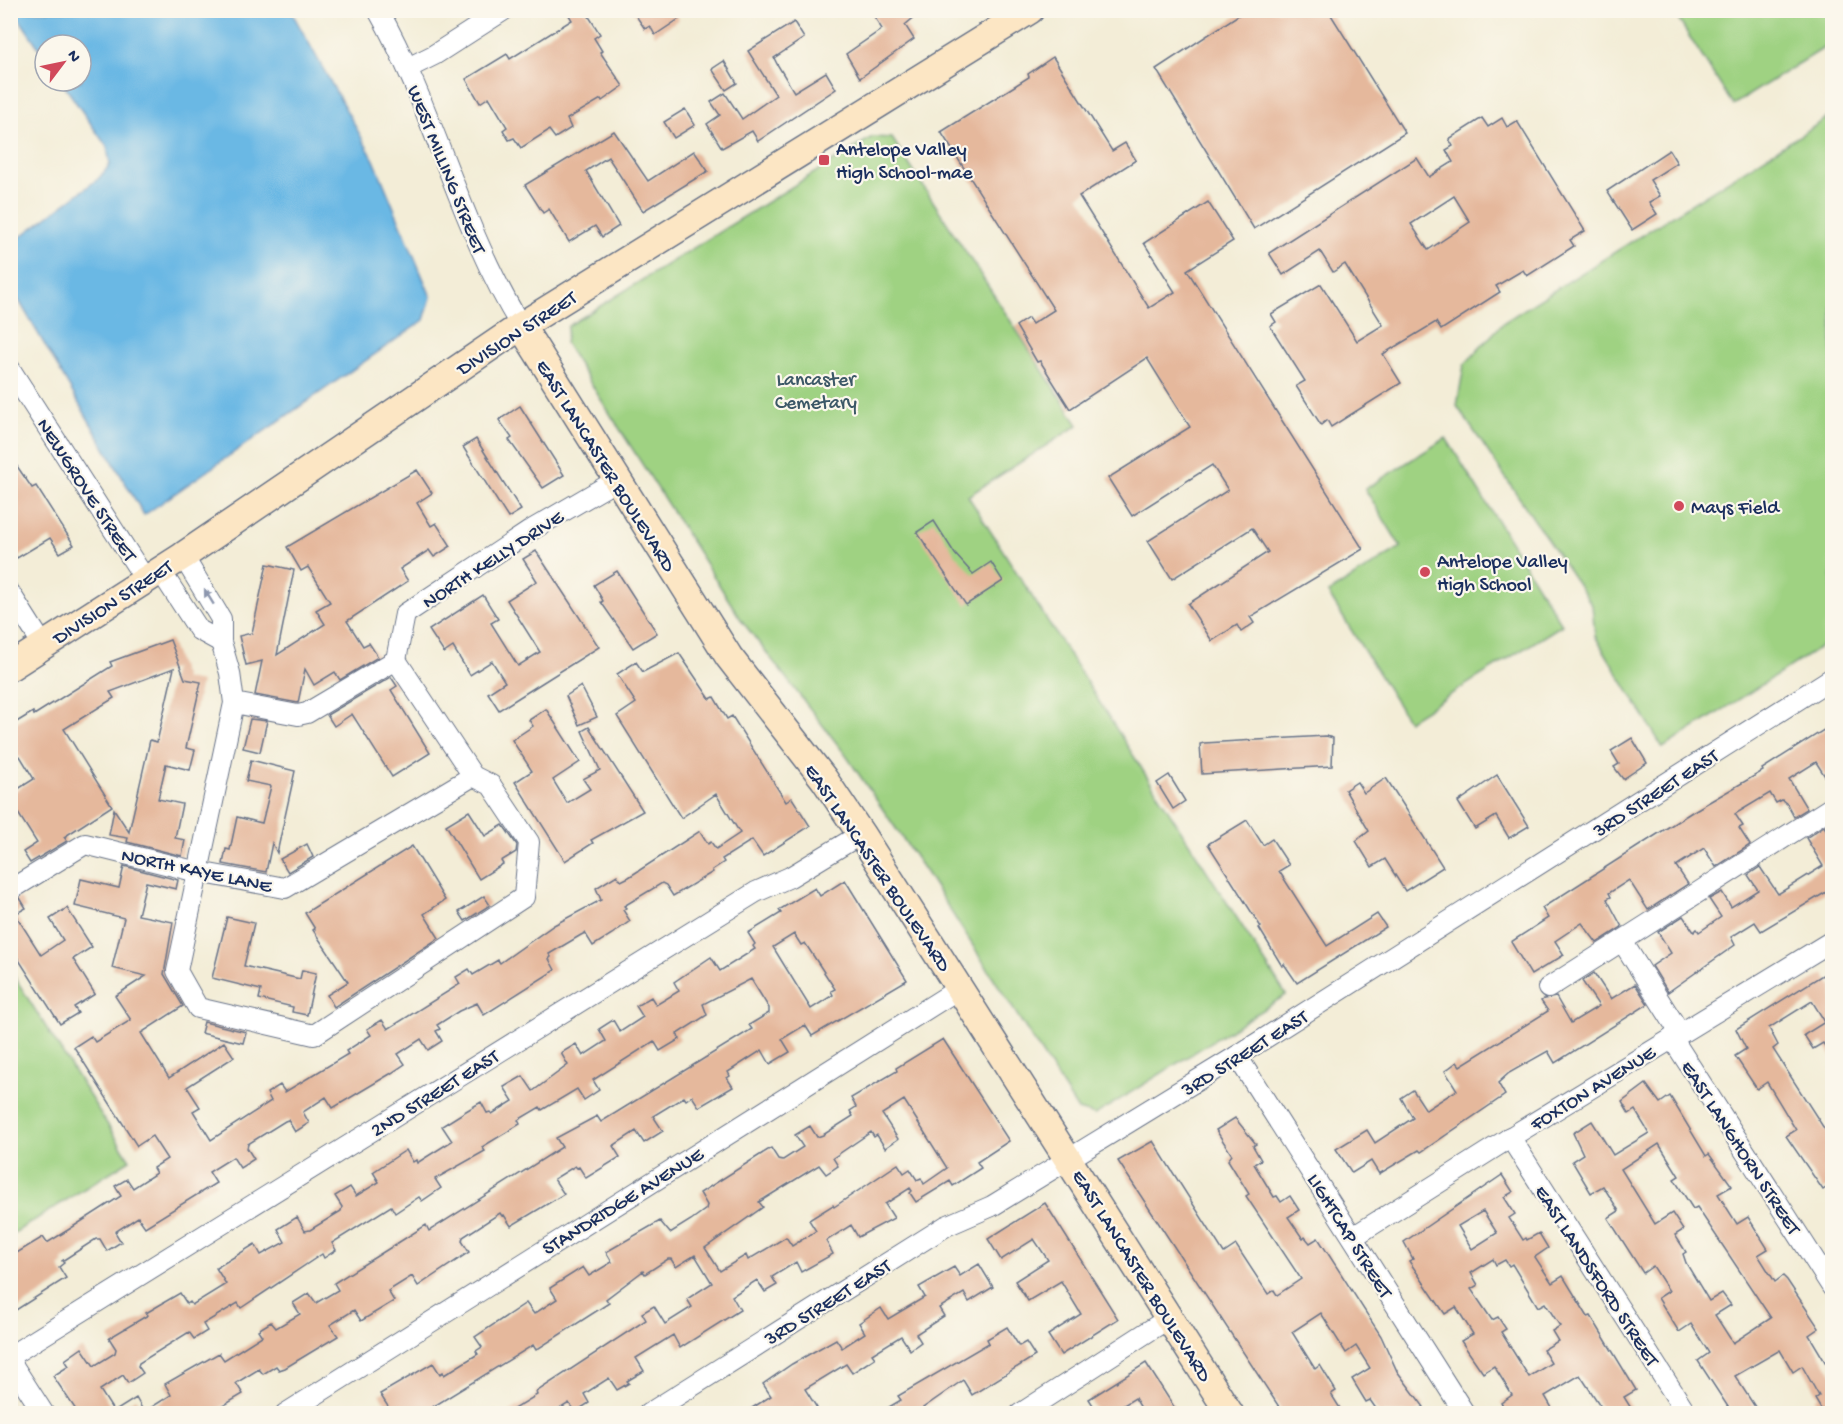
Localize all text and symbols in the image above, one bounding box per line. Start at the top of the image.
north arrow [33,33,93,93]
text: N [62,47,84,67]
street label: WEST MILLING STREET [400,83,490,259]
place label: Antelope Valley High School-mae [836,140,973,186]
marker: Antelope Valley High School-mae [817,153,831,167]
street label: DIVISION STREET [452,287,583,383]
street label: EAST LANCASTER BOULEVARD [529,357,679,578]
park label: Lancaster Cemetary [775,370,857,416]
street label: NEWGROVE STREET [30,415,141,568]
place label: Mays Field [1691,498,1781,521]
marker: Mays Field [1672,499,1686,513]
street label: NORTH KELLY DRIVE [419,506,570,615]
place label: Antelope Valley High School [1437,552,1568,598]
street label: DIVISION STREET [48,556,179,652]
marker: Antelope Valley High School [1418,565,1432,579]
one-way arrow [203,589,214,606]
street label: 3RD STREET EAST [1589,745,1725,845]
street label: EAST LANCASTER BOULEVARD [798,761,955,978]
street label: NORTH KAYE LANE [119,845,275,900]
street label: 3RD STREET EAST [1178,1006,1314,1104]
street label: FOXTON AVENUE [1526,1042,1662,1138]
street label: 2ND STREET EAST [368,1046,505,1144]
street label: EAST LANGHORN STREET [1674,1058,1805,1241]
street label: STANDRIDGE AVENUE [539,1143,710,1262]
street label: EAST LANCASTER BOULEVARD [1065,1167,1215,1388]
street label: LIGHTCAP STREET [1301,1170,1396,1304]
street label: EAST LANDSFORD STREET [1528,1182,1663,1373]
street label: 3RD STREET EAST [761,1255,897,1353]

